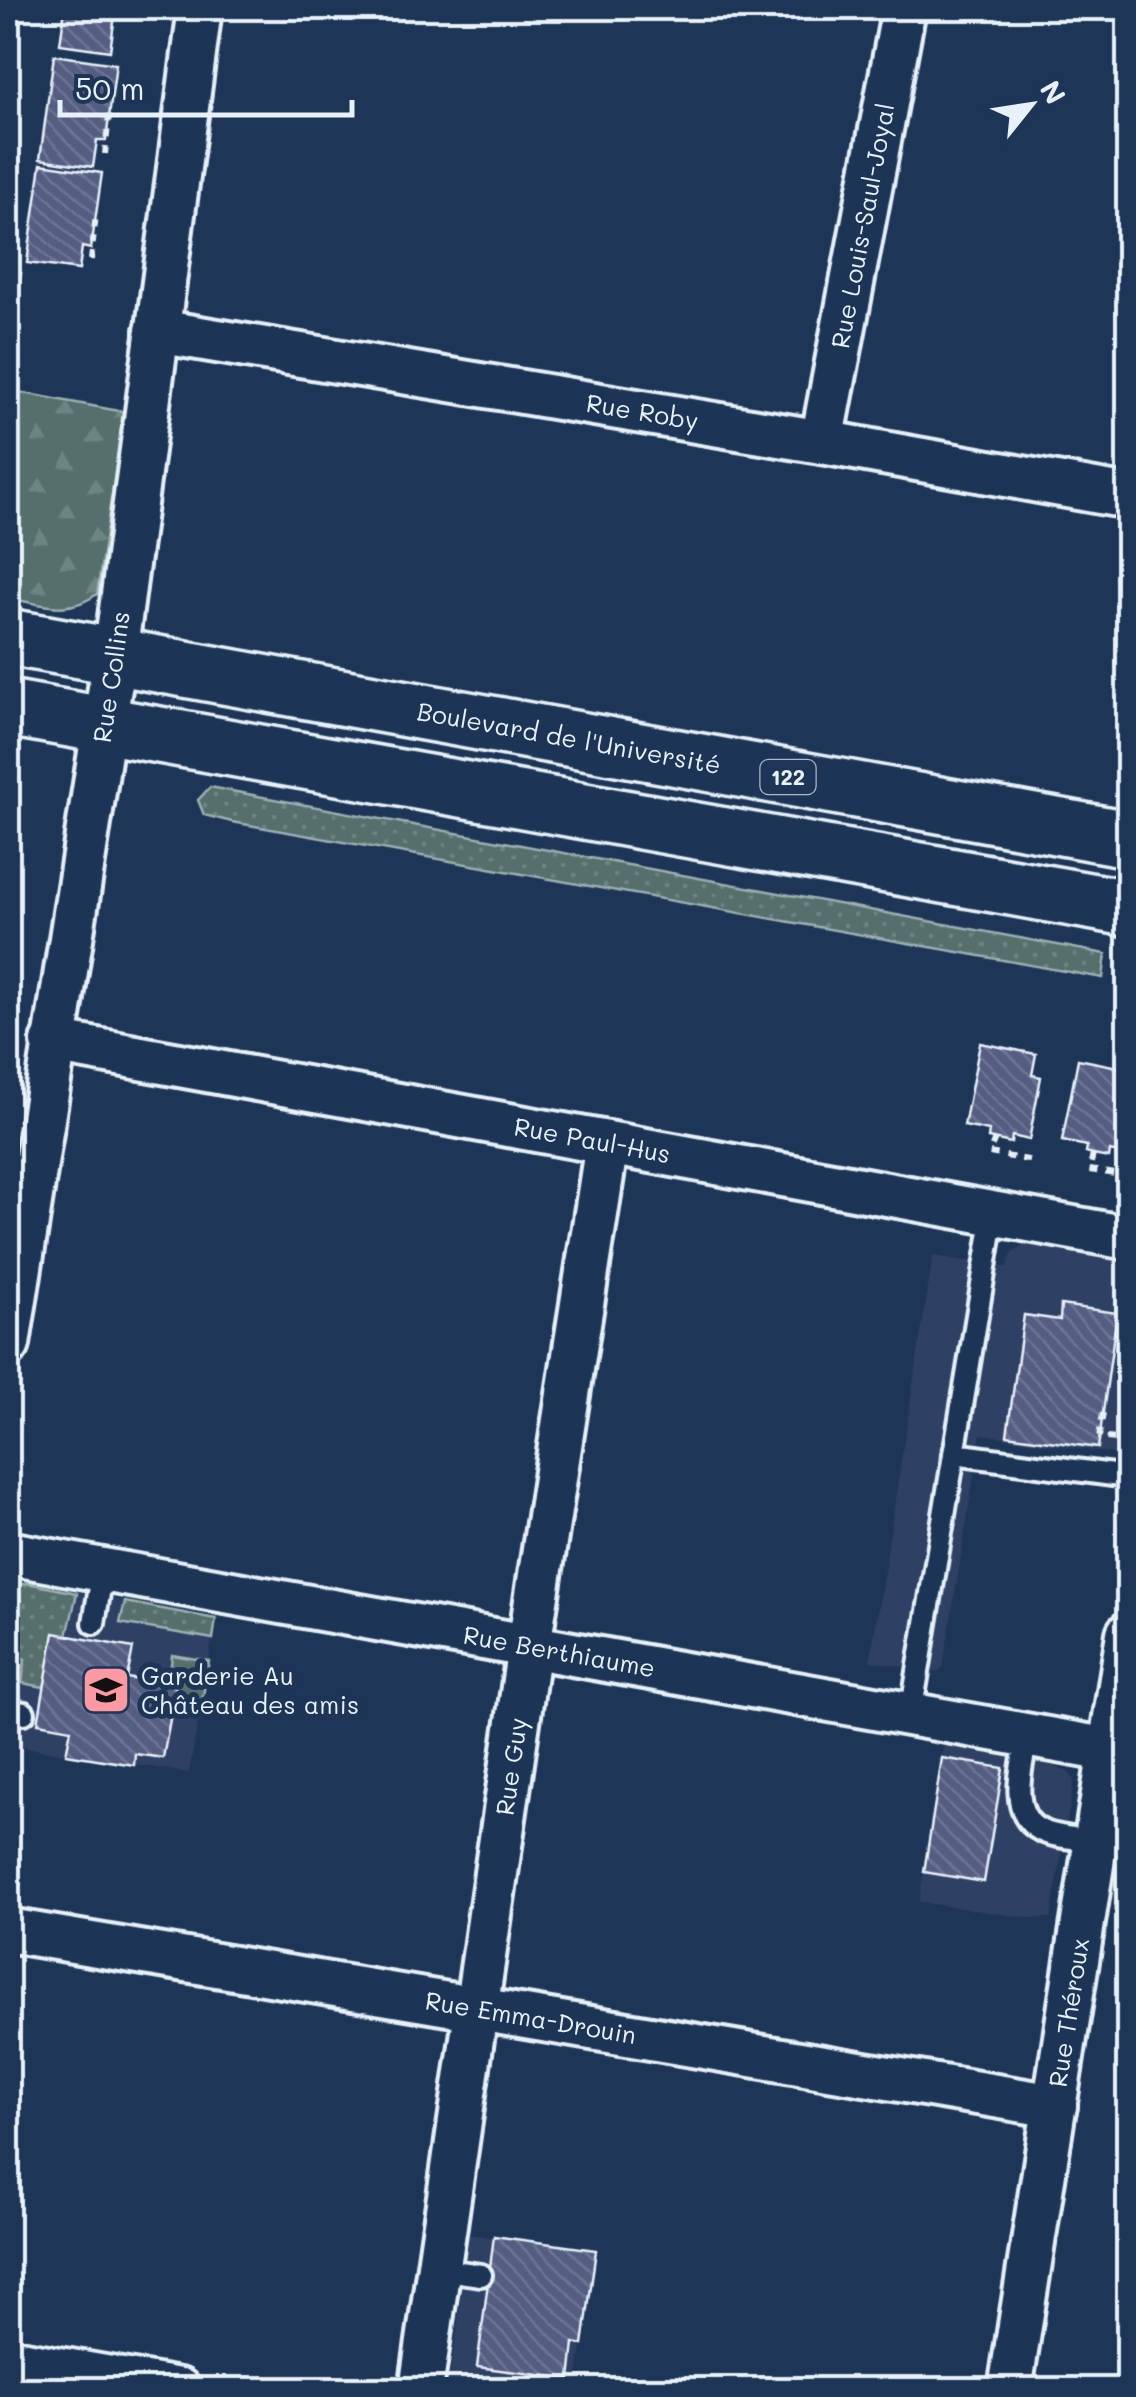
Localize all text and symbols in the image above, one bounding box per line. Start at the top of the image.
scale bar [60,55,352,117]
north arrow [981,55,1081,155]
text: 50 m [75,68,145,108]
text: N [1033,74,1074,110]
street label: Rue Louis-Saul-Joyal [823,100,901,351]
street label: Rue Roby [584,386,701,437]
street label: Rue Collins [85,609,136,745]
street label: Boulevard de l'Université [415,694,724,780]
road number: 122 [760,760,816,794]
street label: Rue Paul-Hus [512,1109,673,1169]
street label: Rue Berthiaume [461,1618,658,1684]
place label: Garderie Au Château des amis [141,1659,359,1720]
school or university icon: Garderie Au Château des amis [80,1664,132,1716]
street label: Rue Guy [488,1715,534,1817]
street label: Rue Théroux [1041,1936,1095,2089]
street label: Rue Emma-Drouin [423,1983,639,2050]

